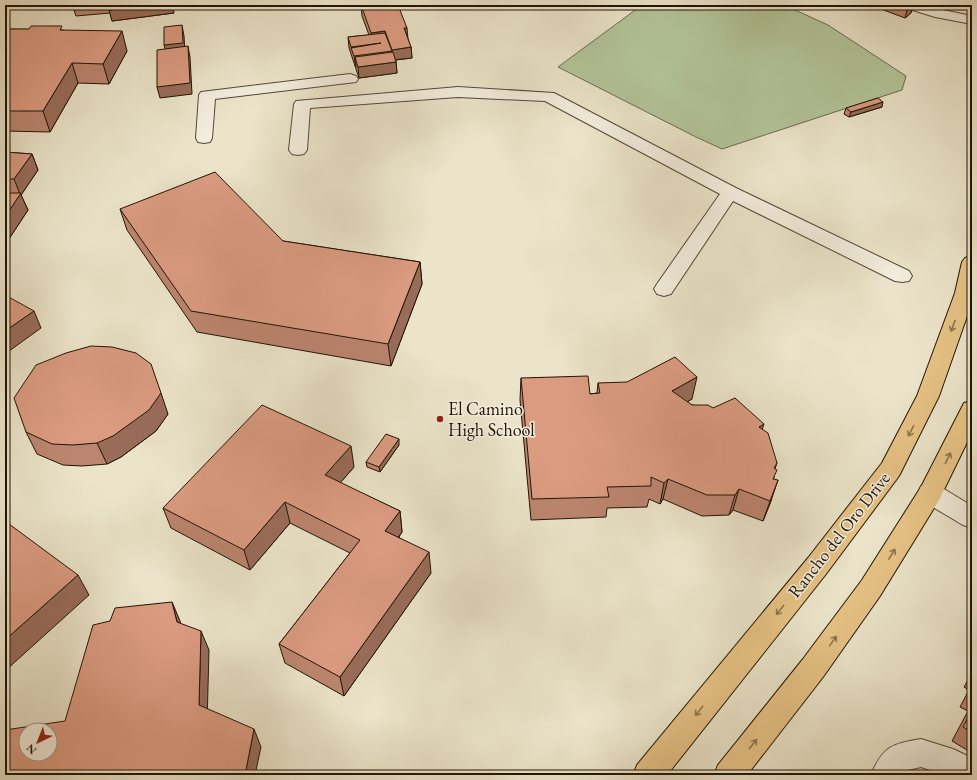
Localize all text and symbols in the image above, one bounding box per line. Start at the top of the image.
one-way arrow [949,319,957,331]
place label: El Camino High School [448,397,535,441]
marker: El Camino High School [435,414,445,424]
one-way arrow [907,424,914,436]
one-way arrow [945,453,952,465]
street label: Rancho del Oro Drive [782,467,895,602]
one-way arrow [888,549,896,560]
one-way arrow [776,605,785,616]
one-way arrow [828,636,837,647]
one-way arrow [694,706,703,717]
north arrow [18,722,58,762]
one-way arrow [749,739,758,750]
text: N [23,741,39,757]

